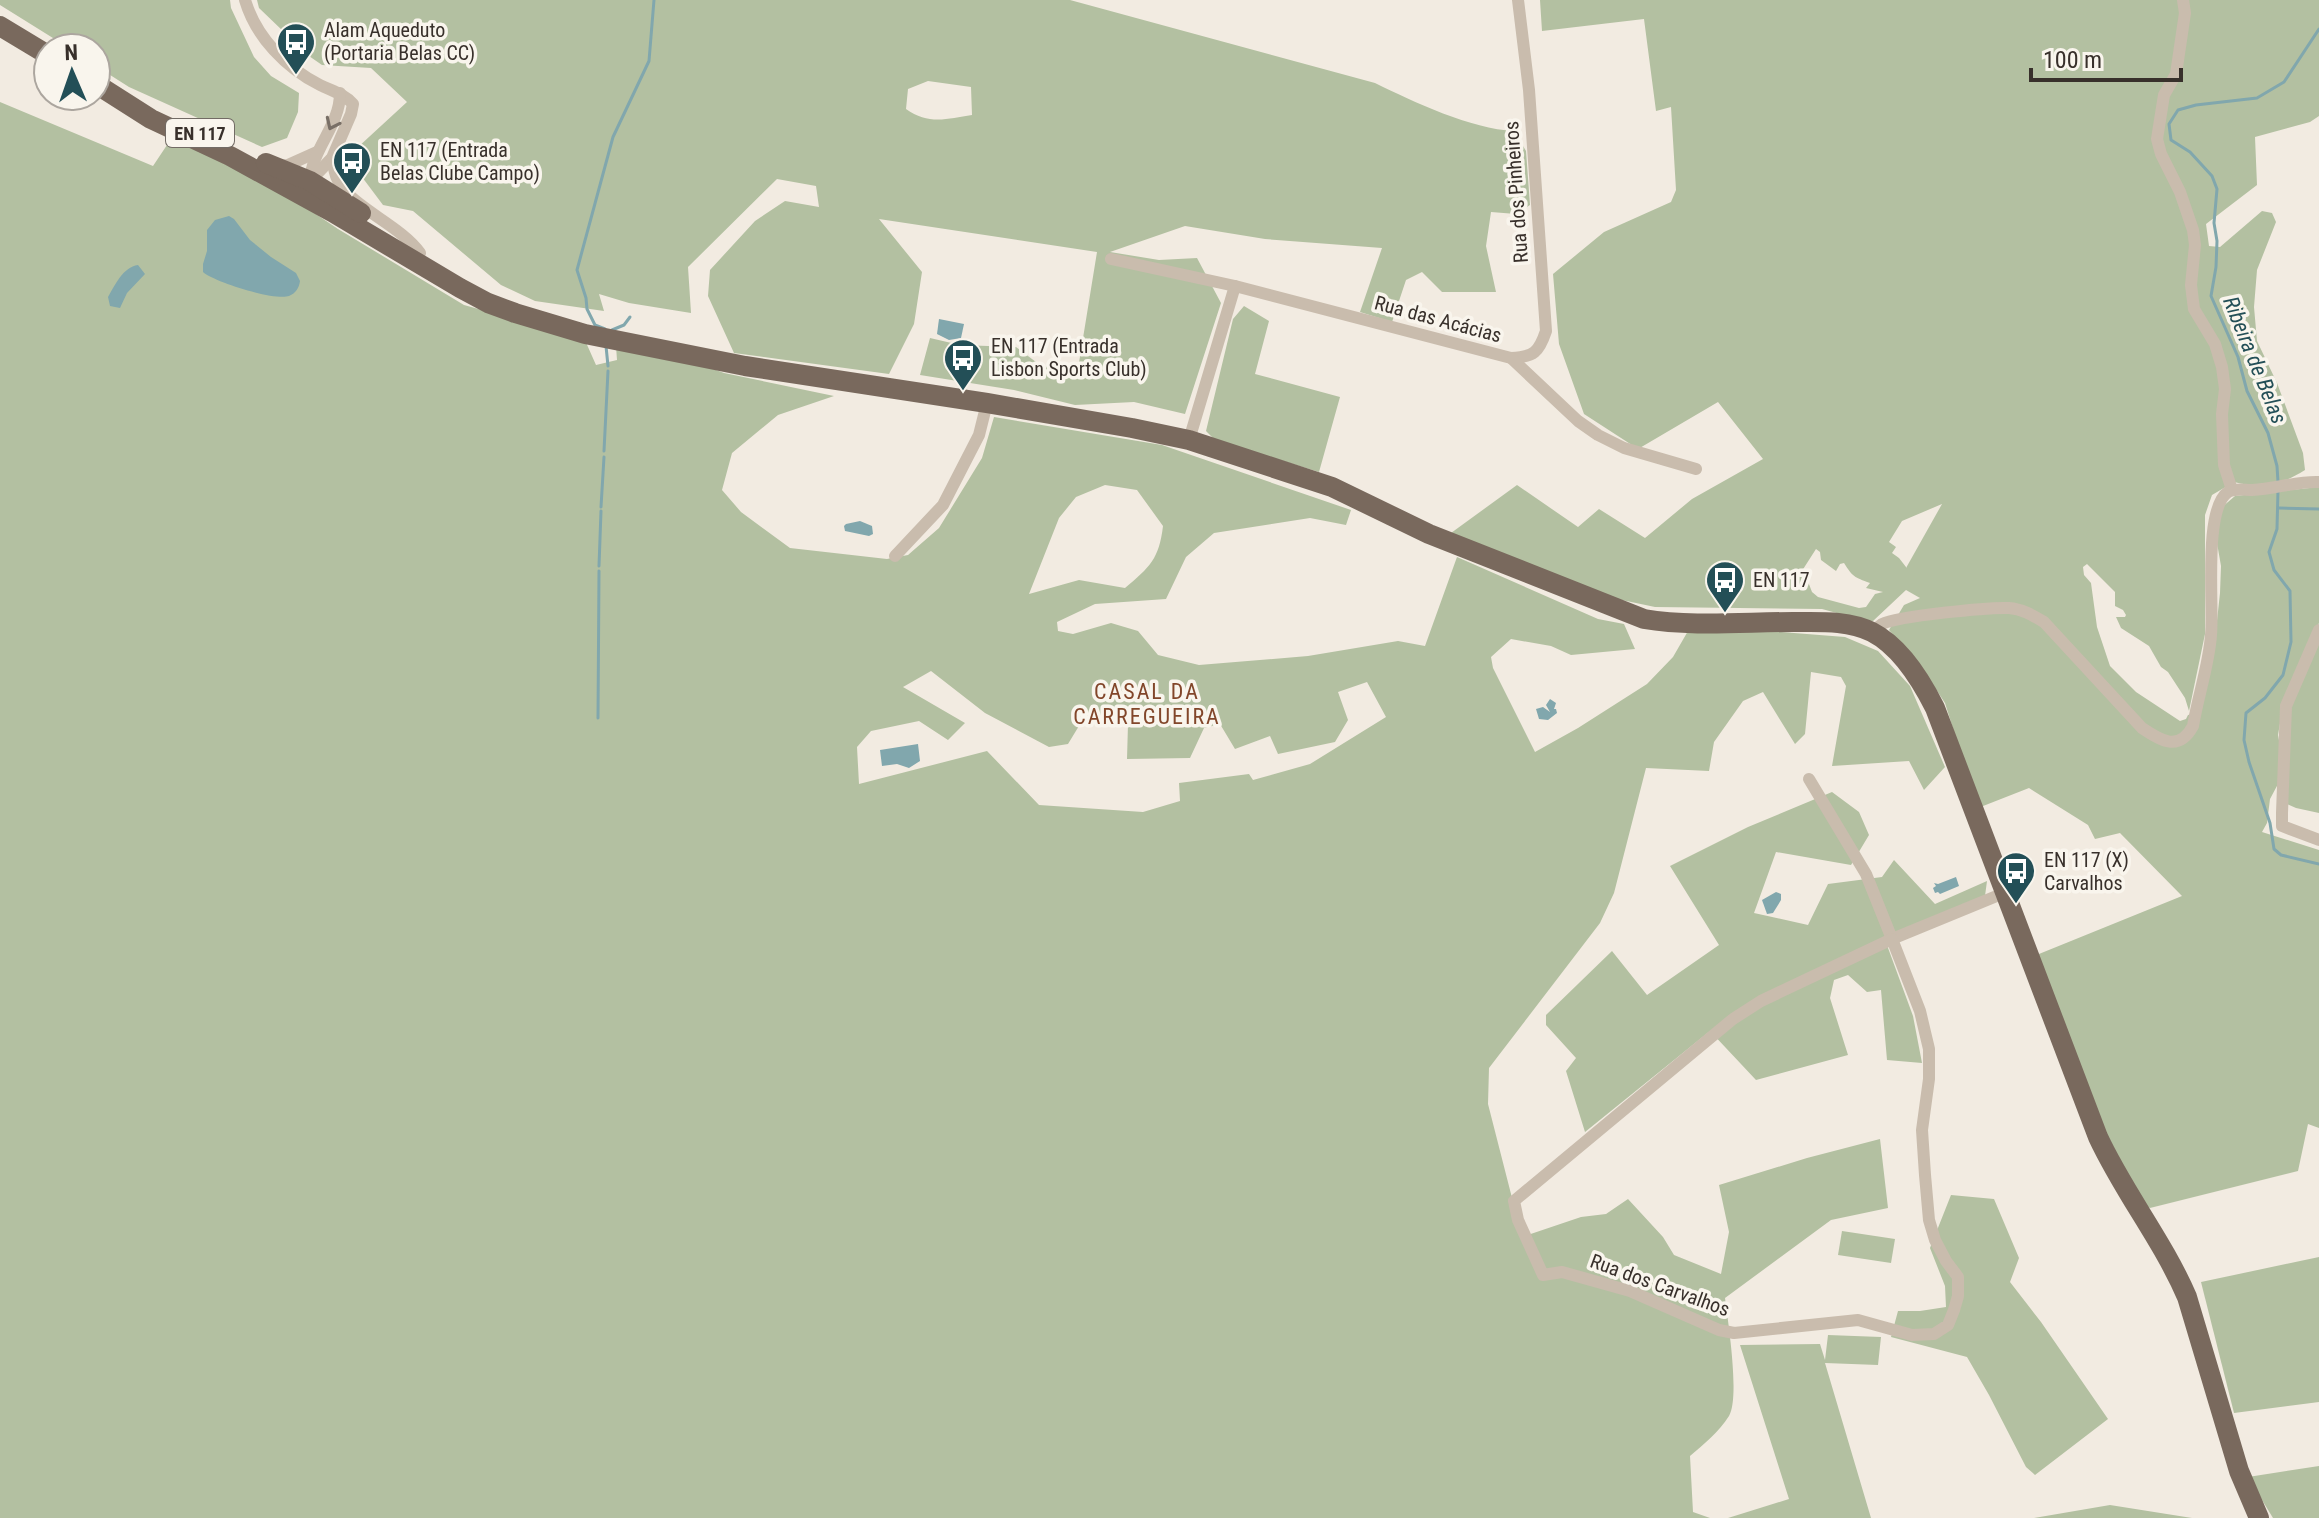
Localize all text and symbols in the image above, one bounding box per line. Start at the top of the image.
place label: Alam Aqueduto (Portaria Belas CC) [324,18,475,65]
bus stop icon: Alam Aqueduto (Portaria Belas CC) [275,21,317,76]
north arrow [32,32,112,112]
scale bar [2031,32,2181,82]
text: N [64,40,78,65]
text: 100 m [2043,46,2102,74]
one-way arrow [326,115,342,130]
road number: EN 117 [166,119,234,147]
street label: Rua dos Pinheiros [1499,120,1533,264]
place label: EN 117 (Entrada Belas Clube Campo) [380,138,540,185]
bus stop icon: EN 117 (Entrada Belas Clube Campo) [331,140,373,195]
street label: Rua das Acácias [1372,291,1504,347]
water label: Ribeira de Belas [2218,293,2292,427]
place label: EN 117 (Entrada Lisbon Sports Club) [991,334,1147,381]
bus stop icon: EN 117 (Entrada Lisbon Sports Club) [942,337,984,392]
bus stop icon: EN 117 [1704,559,1746,614]
place label: EN 117 [1753,568,1810,592]
district label: CASAL DA CARREGUEIRA [1073,679,1221,729]
place label: EN 117 (X) Carvalhos [2044,848,2129,895]
bus stop icon: EN 117 (X) Carvalhos [1995,850,2037,905]
street label: Rua dos Carvalhos [1587,1249,1733,1321]

